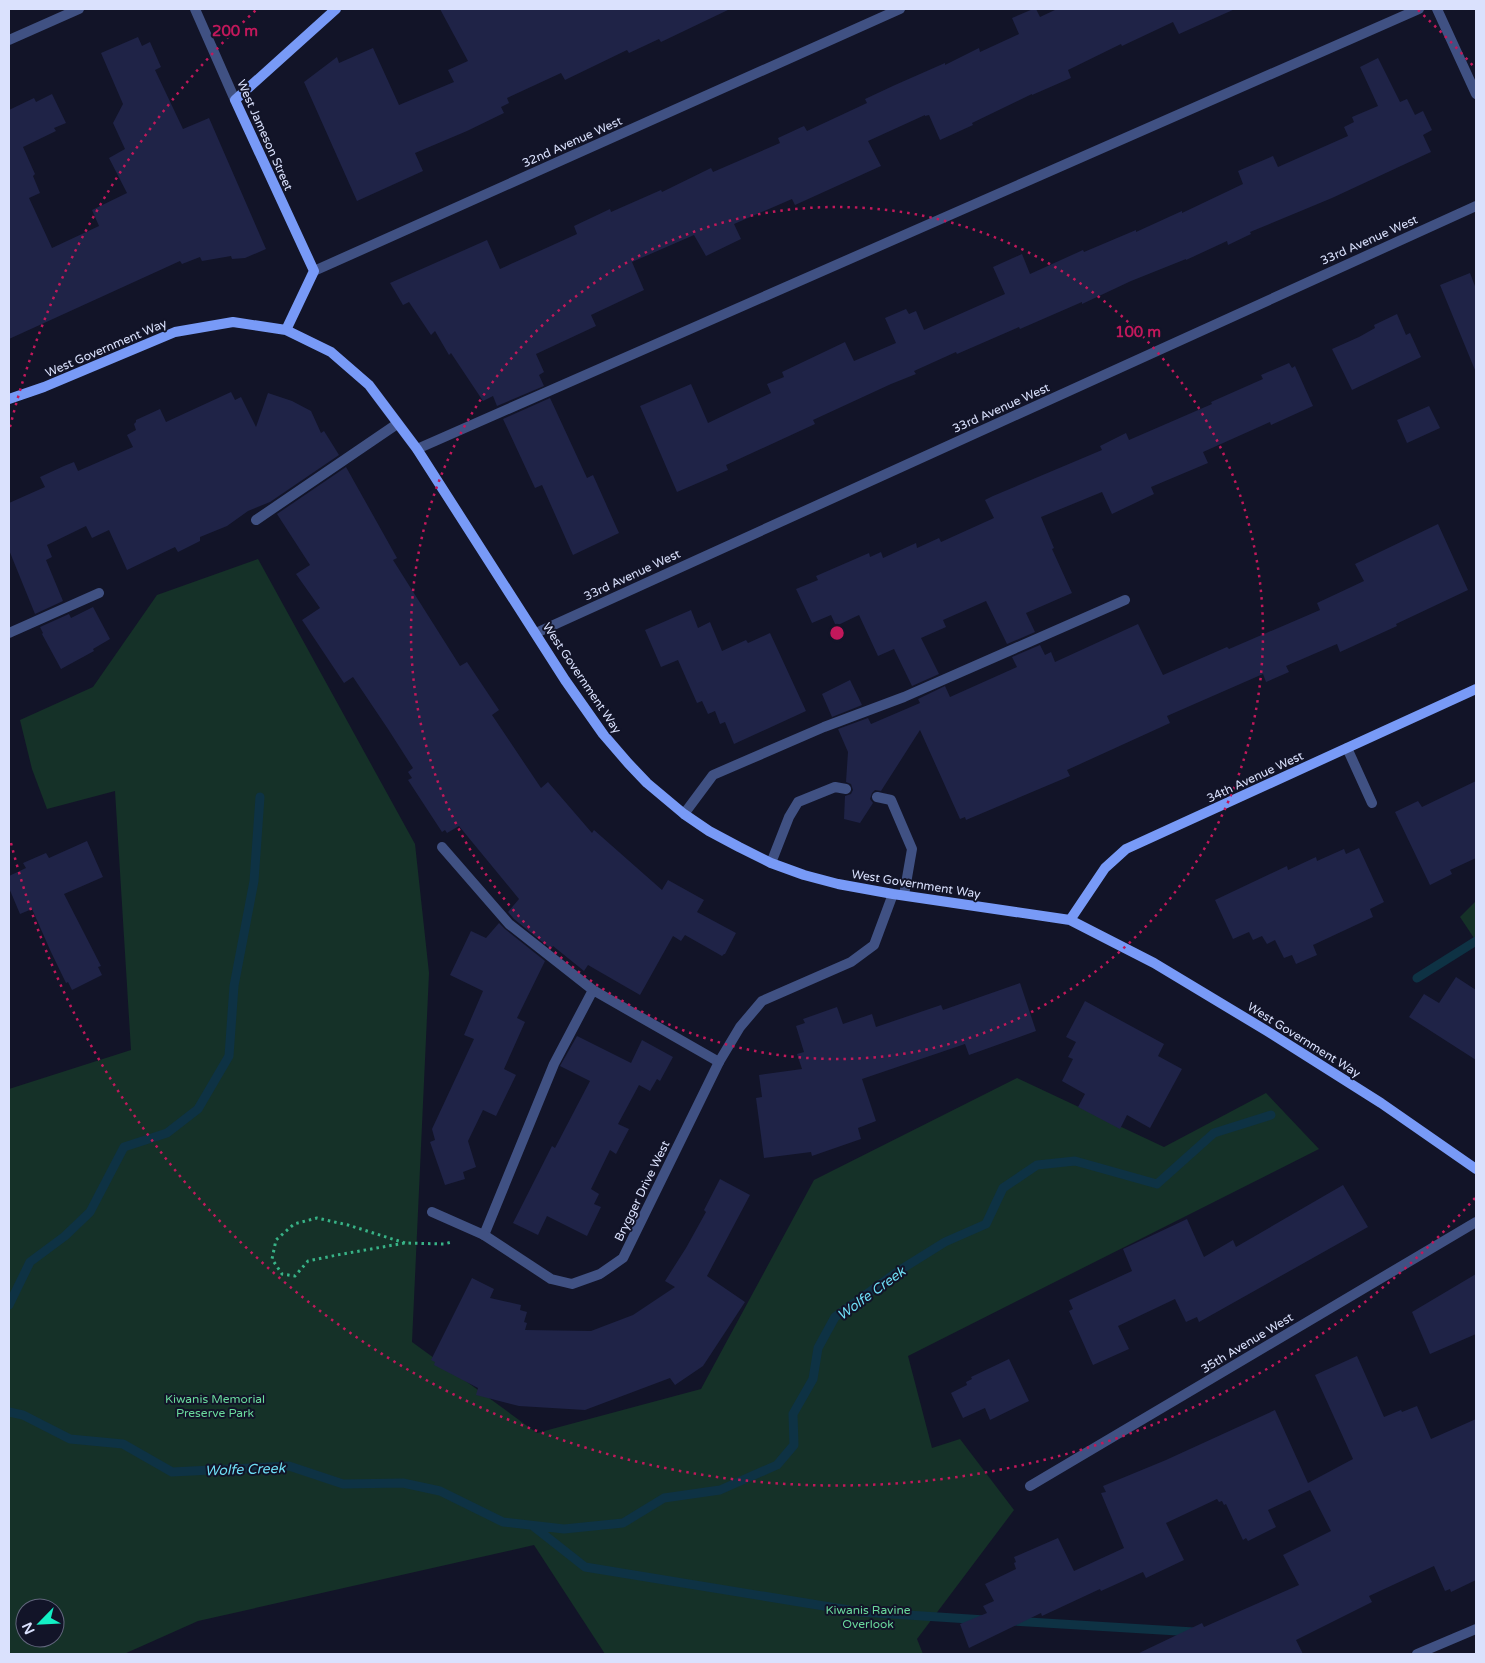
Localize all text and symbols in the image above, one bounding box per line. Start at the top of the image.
text: 200 m [212,22,258,40]
street label: West Jameson Street [234,77,296,193]
street label: 32nd Avenue West [520,114,624,170]
street label: 33rd Avenue West [1318,212,1420,268]
street label: West Government Way [43,316,169,380]
text: 100 m [1115,323,1161,341]
street label: 33rd Avenue West [950,380,1052,436]
street label: 33rd Avenue West [581,546,683,604]
street label: West Government Way [540,620,625,736]
centre of rings [828,624,846,642]
street label: 34th Avenue West [1205,748,1306,805]
street label: West Government Way [850,867,982,901]
street label: West Government Way [1245,999,1364,1081]
street label: Brygger Drive West [612,1138,673,1244]
water label: Wolfe Creek [834,1262,910,1324]
street label: 35th Avenue West [1198,1310,1296,1376]
park label: Kiwanis Memorial Preserve Park [165,1392,265,1420]
water label: Wolfe Creek [205,1460,287,1479]
north arrow [15,1598,65,1648]
park label: Kiwanis Ravine Overlook [825,1603,911,1631]
text: N [19,1619,39,1637]

